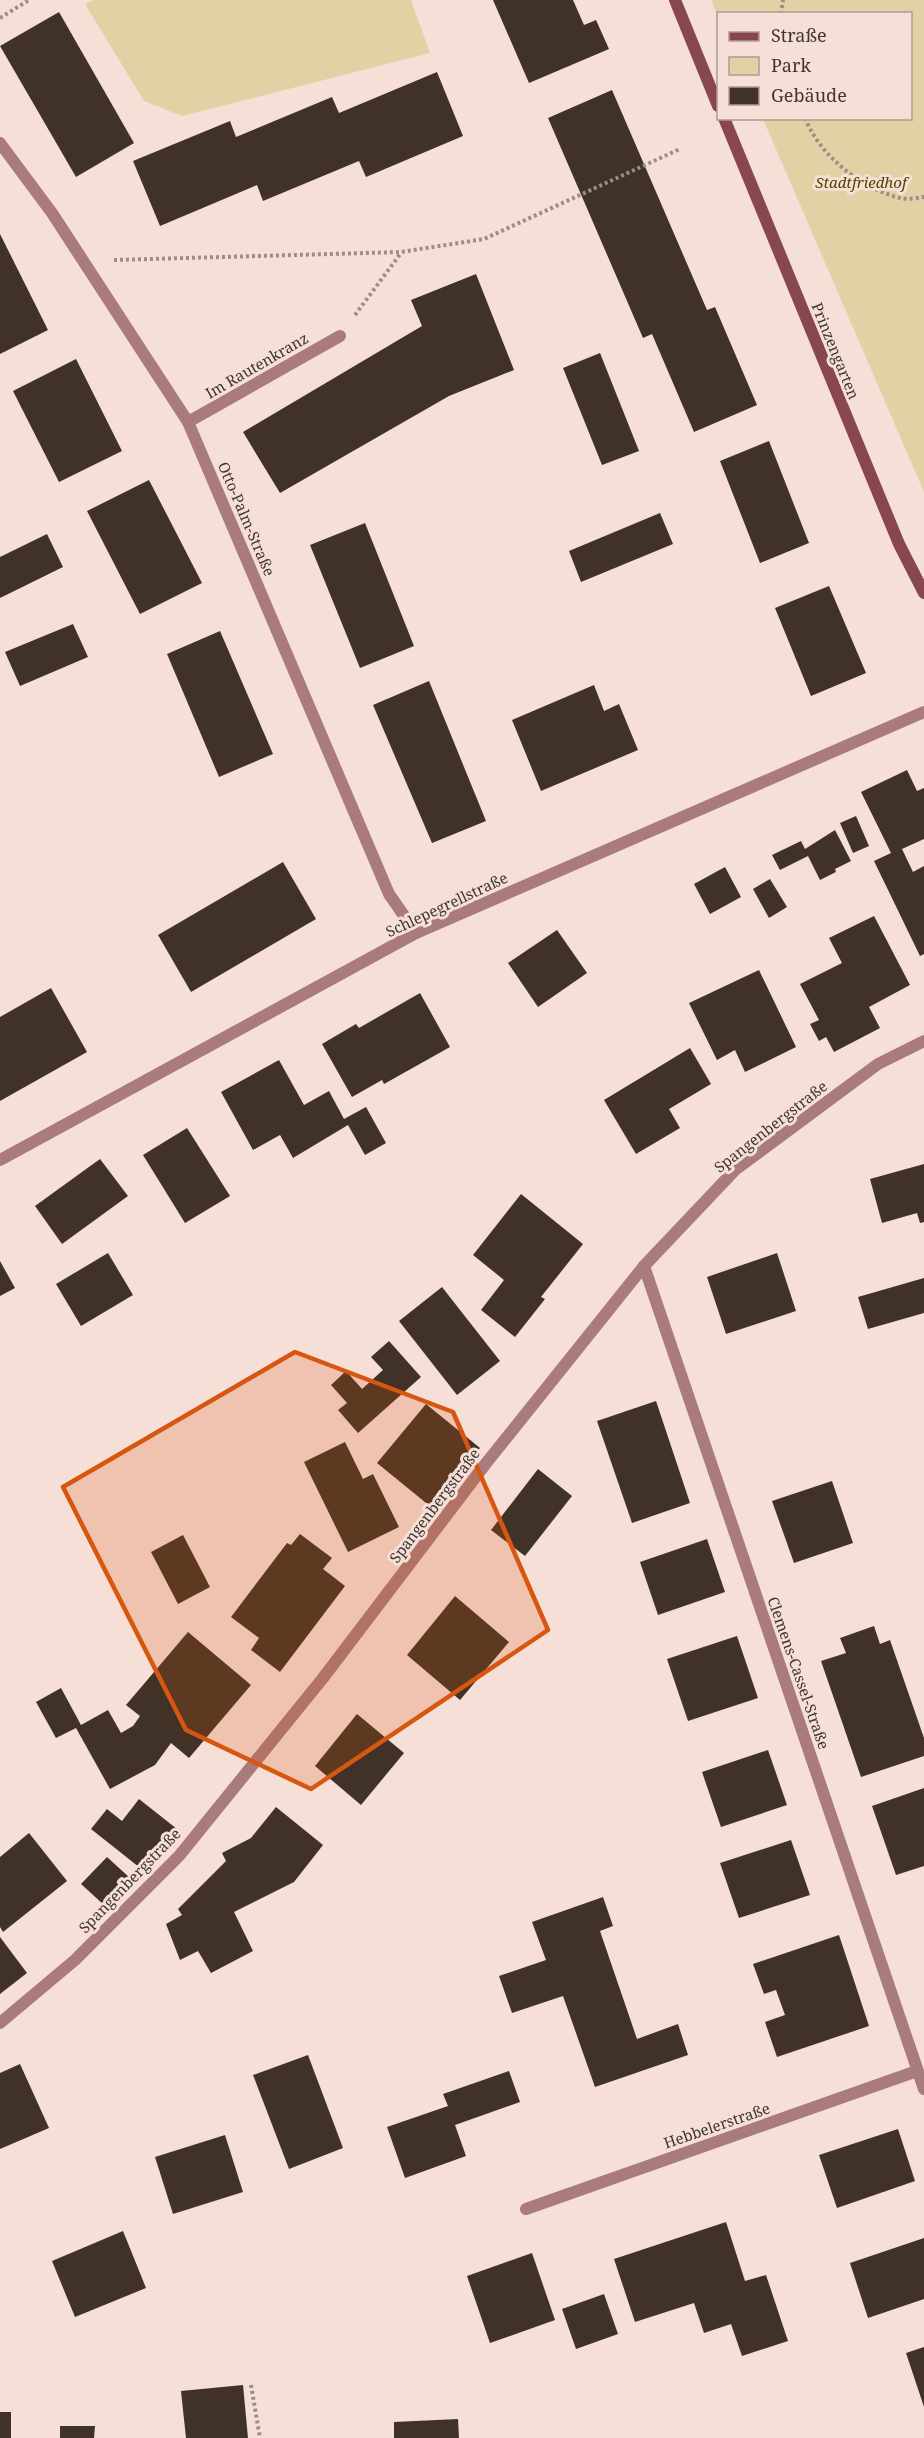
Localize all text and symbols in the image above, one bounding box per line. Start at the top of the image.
legend [717,12,912,120]
text: Straße [771,23,827,47]
text: Park [771,53,811,77]
text: Gebäude [771,83,847,107]
park label: Stadtfriedhof [815,172,910,192]
street label: Prinzengarten [807,299,865,402]
street label: Im Rautenkranz [201,328,312,403]
street label: Otto-Palm-Straße [214,458,280,579]
street label: Schlepegrellstraße [382,867,511,941]
street label: Spangenbergstraße [710,1076,831,1177]
street label: Spangenbergstraße [385,1444,484,1567]
street label: Clemens-Cassel-Straße [763,1594,834,1752]
street label: Spangenbergstraße [74,1823,185,1937]
street label: Hebbelerstraße [661,2098,772,2153]

